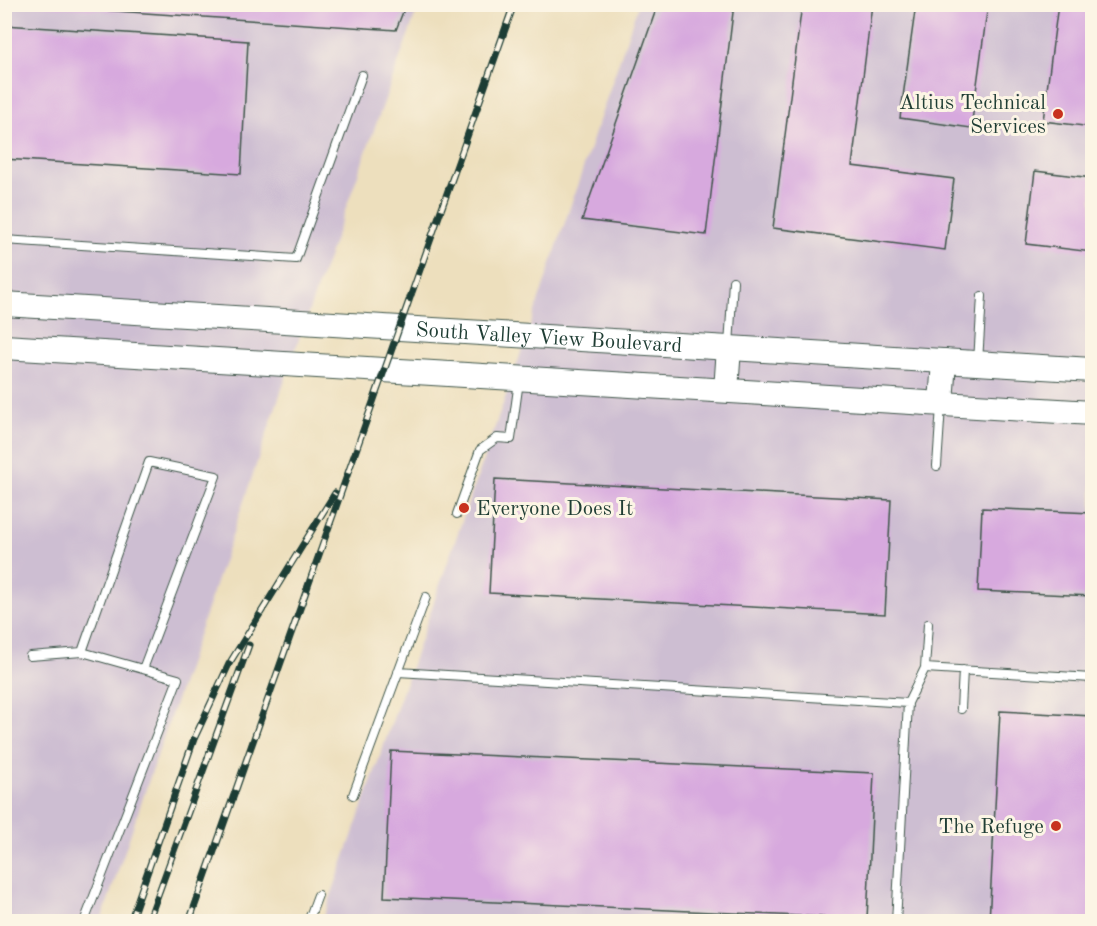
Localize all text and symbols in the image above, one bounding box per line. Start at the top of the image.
place label: Altius Technical Services [899,93,1046,138]
marker: Altius Technical Services [1051,107,1065,121]
street label: South Valley View Boulevard [415,320,683,357]
place label: Everyone Does It [476,499,633,520]
marker: Everyone Does It [457,501,471,515]
place label: The Refuge [938,817,1044,838]
marker: The Refuge [1049,819,1063,833]

